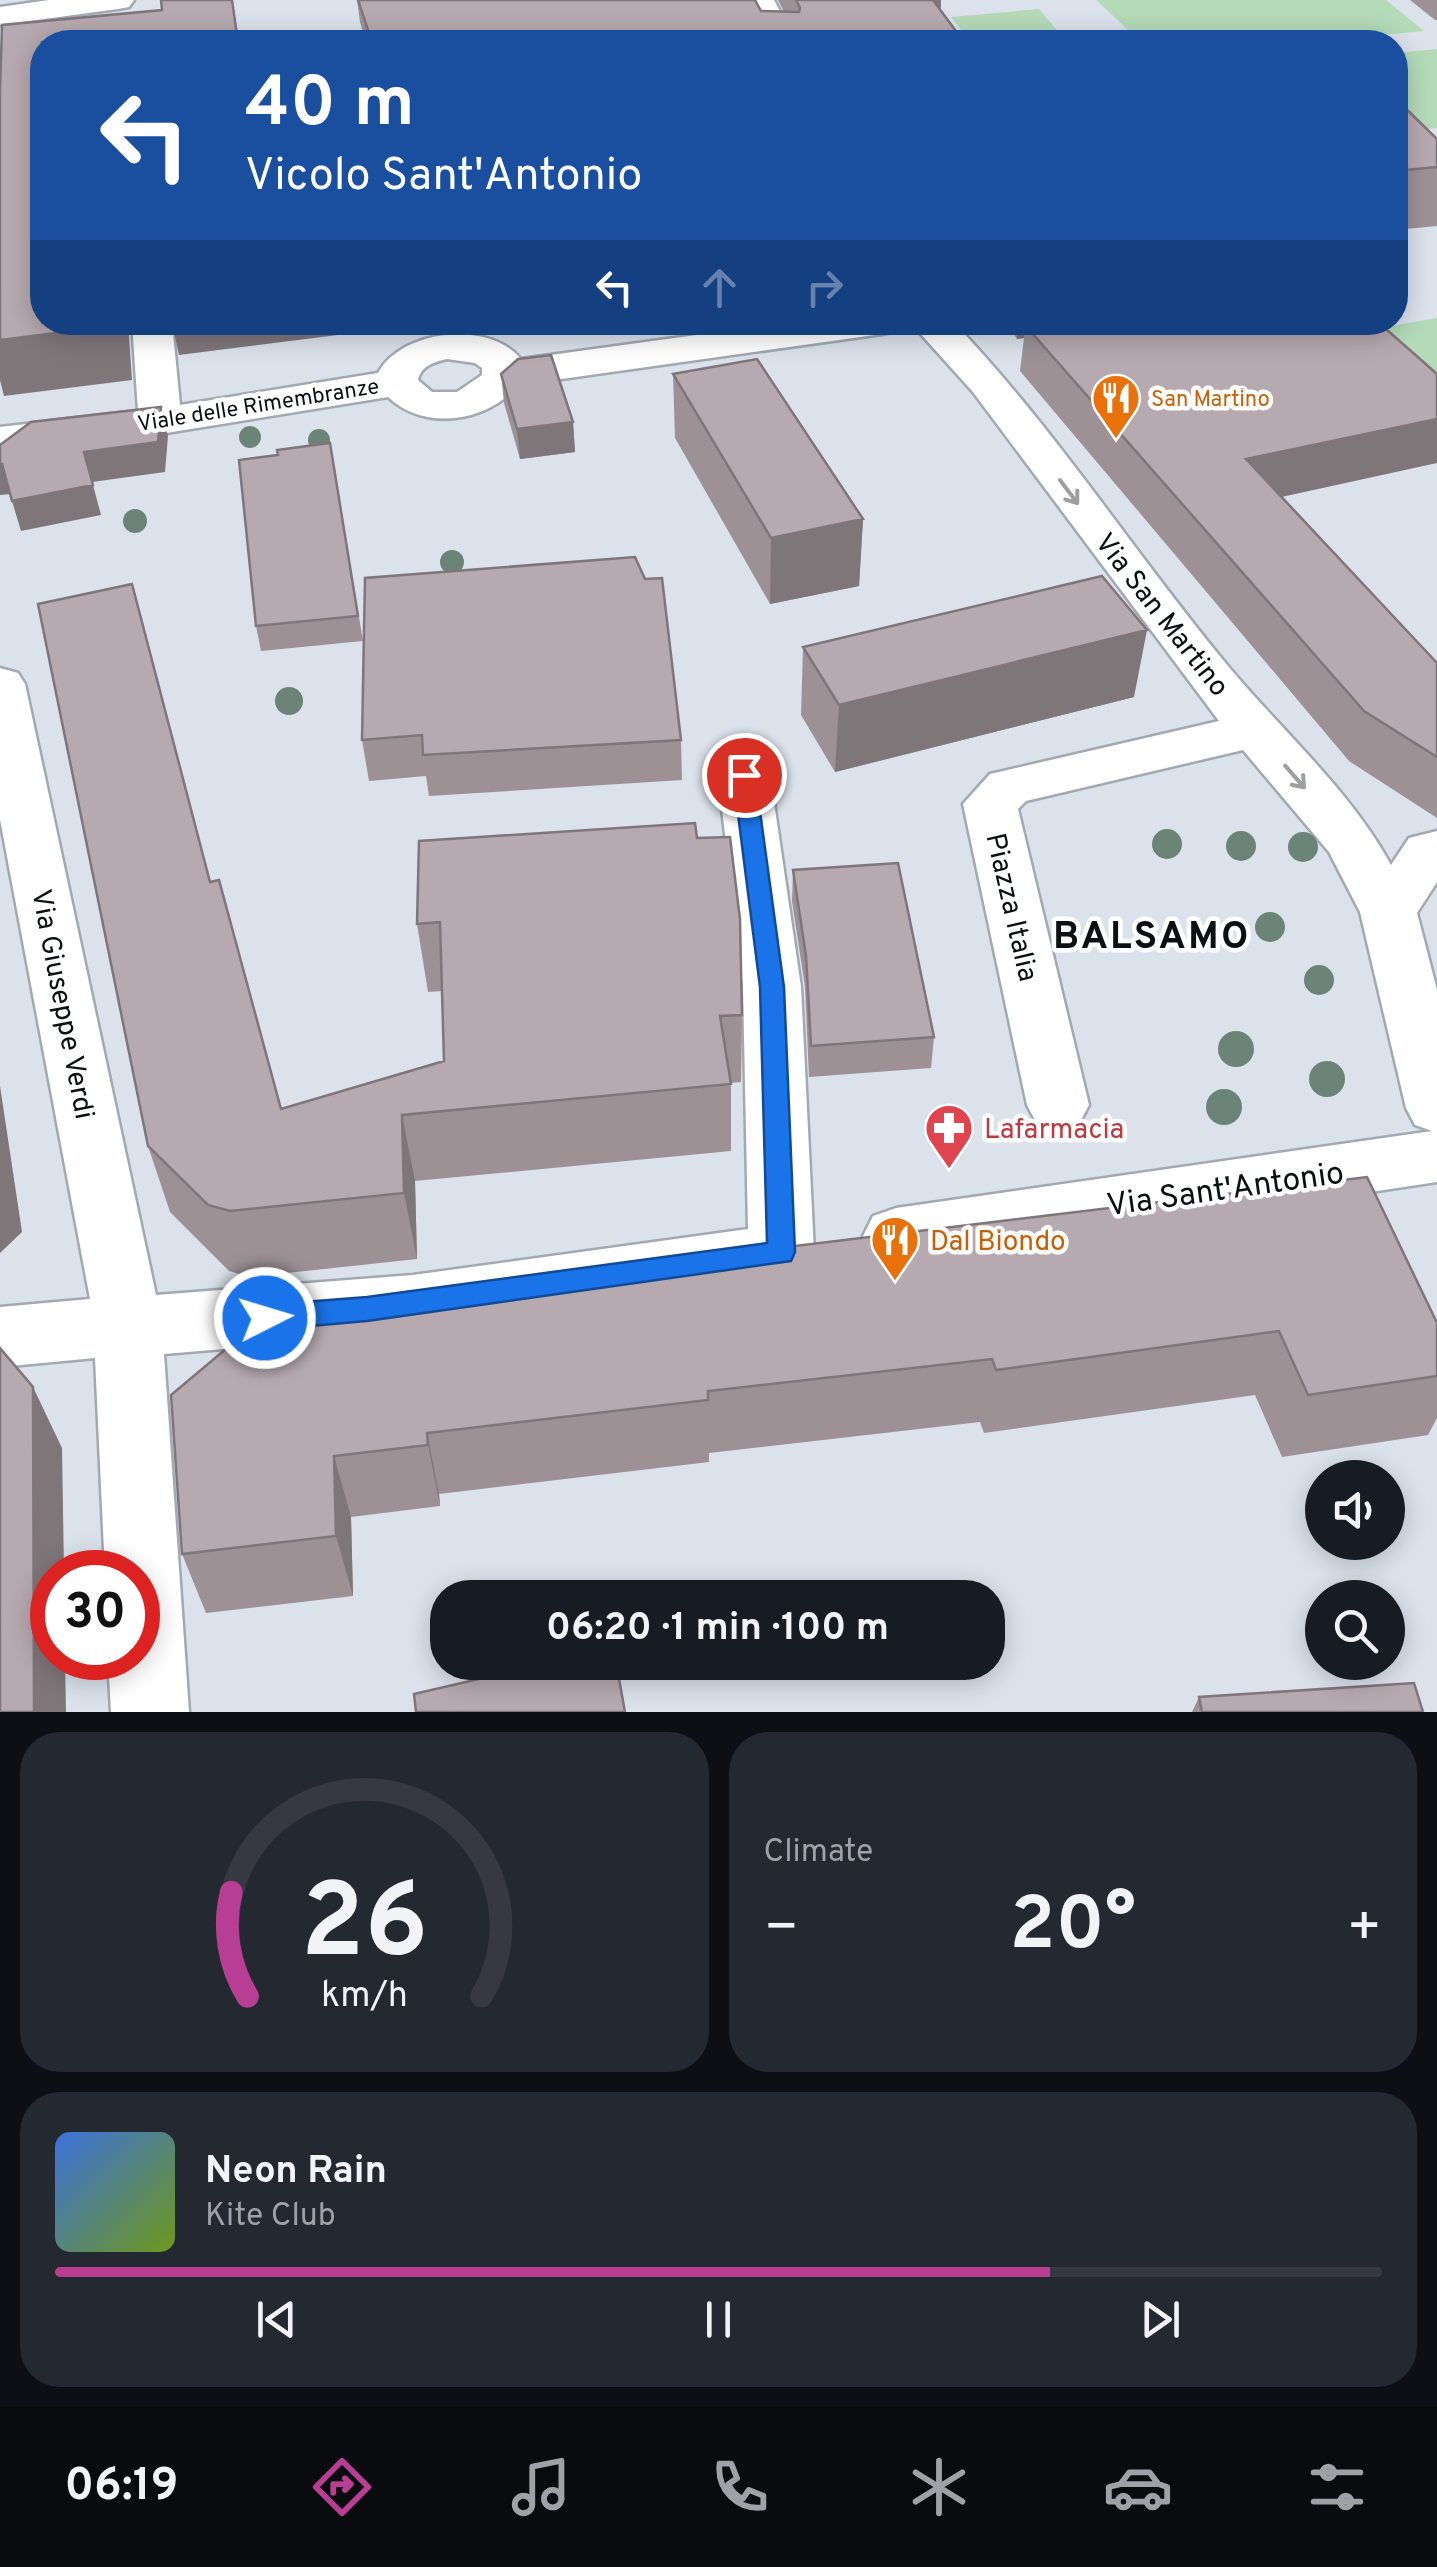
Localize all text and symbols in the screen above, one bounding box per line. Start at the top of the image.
text: 40 m [245,62,415,151]
icon: left [80,70,210,200]
text: Vicolo Sant'Antonio [245,149,642,206]
icon: left [587,260,642,315]
icon: ahead [692,260,747,315]
icon: right [797,260,852,315]
restaurant icon: San Martino [1090,372,1142,440]
street label: Viale delle Rimembranze [136,374,381,439]
place label: San Martino [1151,387,1270,414]
one-way arrow [1059,478,1080,505]
street label: Via San Martino [1086,527,1236,705]
pin [702,733,787,818]
icon: arrive [717,748,772,803]
one-way arrow [1283,764,1306,789]
street label: Piazza Italia [976,830,1045,985]
street label: Via Giuseppe Verdi [21,887,101,1123]
district label: BALSAMO [1053,914,1251,963]
pharmacy icon: Lafarmacia [923,1102,975,1170]
place label: Lafarmacia [984,1113,1124,1149]
street label: Via Sant'Antonio [1104,1155,1347,1227]
restaurant icon: Dal Biondo [869,1214,921,1282]
place label: Dal Biondo [930,1225,1066,1261]
position arrow [213,1266,317,1370]
map controls [1305,1460,1405,1680]
button: sound [1305,1460,1405,1560]
speed limit sign: 30 [30,1550,160,1680]
button: search [1305,1580,1405,1680]
text: 06:20 · 1 min · 100 m [546,1605,889,1654]
text: Climate [764,1833,873,1873]
text: 26 [300,1862,428,1994]
text: 20° [1010,1881,1136,1976]
text: − [764,1895,799,1965]
text: + [1347,1895,1382,1965]
text: km/h [321,1974,408,2020]
text: Neon Rain [205,2148,387,2197]
text: Kite Club [205,2197,336,2237]
icon: previous [249,2292,304,2347]
icon: pause [691,2292,746,2347]
icon: next [1133,2292,1188,2347]
icon: directions [307,2452,377,2522]
icon: music [506,2452,576,2522]
icon: phone [705,2452,775,2522]
icon: climate [904,2452,974,2522]
icon: car [1103,2452,1173,2522]
icon: filters [1302,2452,1372,2522]
text: 06:19 [65,2459,178,2516]

